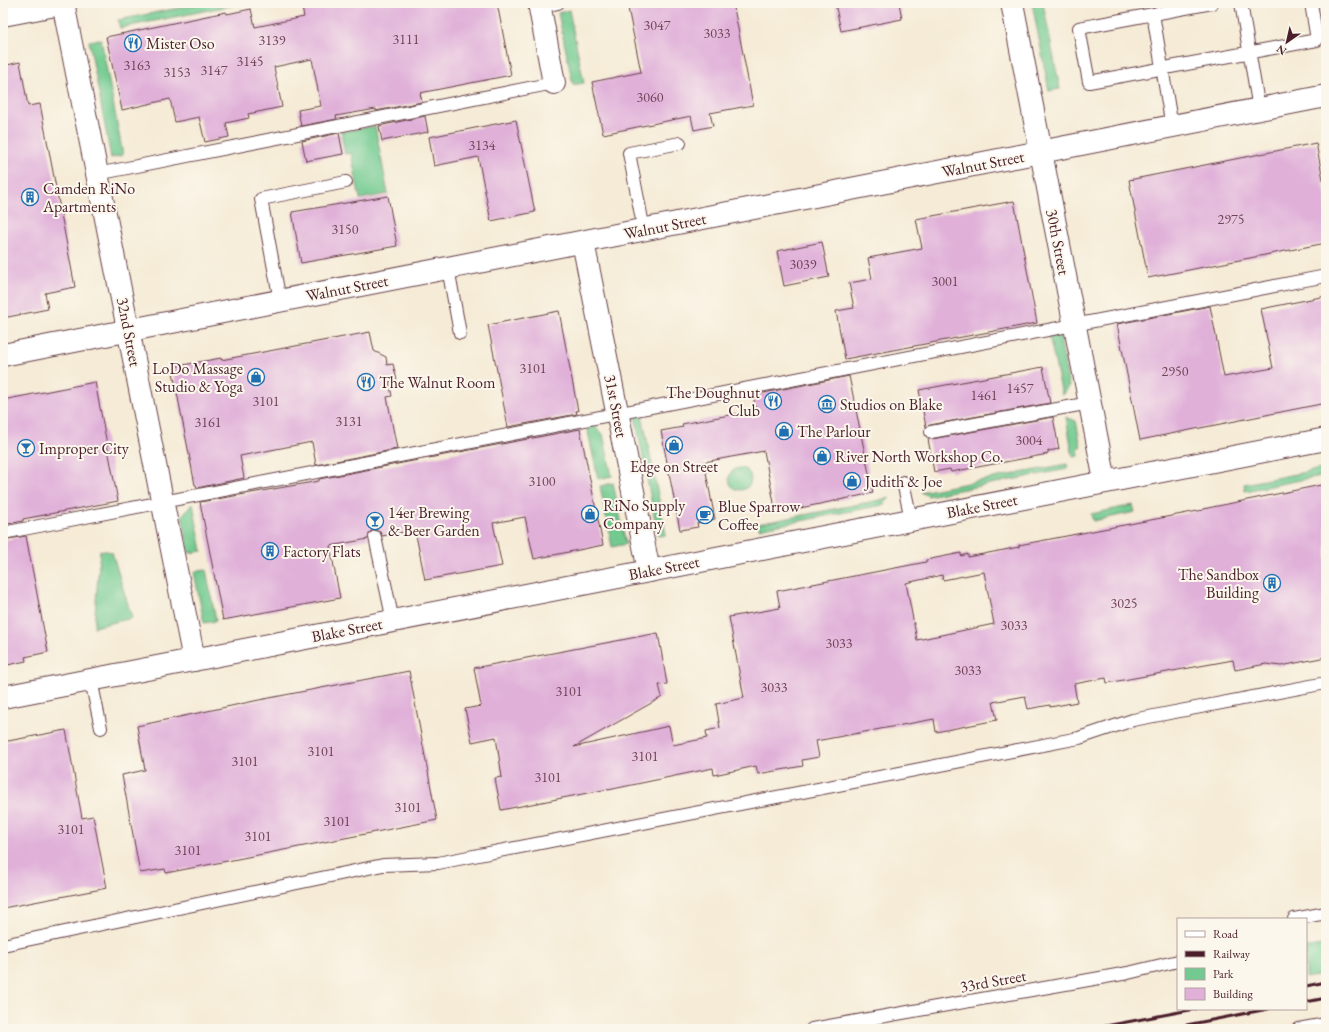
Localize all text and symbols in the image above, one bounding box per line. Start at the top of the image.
house number: 3047 [644,16,671,34]
north arrow [1267,22,1307,62]
house number: 3033 [704,24,731,42]
house number: 3111 [393,30,419,48]
house number: 3139 [259,31,286,49]
restaurant icon: Mister Oso [123,33,143,53]
place label: Mister Oso [146,33,215,54]
text: N [1274,42,1289,59]
house number: 3145 [237,52,263,70]
house number: 3163 [124,56,151,74]
house number: 3147 [201,61,228,79]
house number: 3153 [164,63,191,81]
house number: 3060 [637,88,664,106]
house number: 3134 [469,136,496,154]
street label: Walnut Street [940,146,1026,182]
place label: Camden RiNo Apartments [42,178,135,217]
building icon: Camden RiNo Apartments [20,187,40,207]
street label: 30th Street [1041,207,1075,277]
street label: Walnut Street [622,208,708,244]
house number: 2975 [1218,210,1244,228]
house number: 3150 [332,220,359,238]
house number: 3039 [790,255,817,273]
street label: Walnut Street [304,270,390,306]
house number: 3001 [932,272,958,290]
street label: 32nd Street [112,296,146,368]
place label: LoDo Massage Studio & Yoga [152,358,244,397]
house number: 3101 [520,359,546,377]
house number: 2950 [1162,362,1189,380]
shop icon: LoDo Massage Studio & Yoga [246,367,266,387]
restaurant icon: The Walnut Room [356,372,376,392]
place label: The Walnut Room [379,372,496,393]
street label: 31st Street [600,373,632,439]
house number: 1457 [1007,379,1034,397]
place label: The Doughnut Club [666,382,760,421]
house number: 1461 [971,386,997,404]
restaurant icon: The Doughnut Club [763,391,783,411]
house number: 3101 [253,392,279,410]
museum icon: Studios on Blake [817,394,837,414]
place label: Studios on Blake [840,394,942,415]
house number: 3131 [336,412,362,430]
house number: 3161 [195,413,221,431]
shop icon: The Parlour [774,421,794,441]
place label: The Parlour [797,421,871,442]
house number: 3004 [1016,431,1043,449]
shop icon: Edge on Street [664,435,684,455]
bar icon: Improper City [16,438,36,458]
place label: Improper City [39,438,130,459]
shop icon: River North Workshop Co. [812,446,832,466]
place label: River North Workshop Co. [835,446,1003,467]
place label: Edge on Street [630,456,718,477]
shop icon: Judith & Joe [842,471,862,491]
place label: Judith & Joe [863,471,942,492]
house number: 3100 [529,472,556,490]
street label: Blake Street [945,489,1019,523]
place label: RiNo Supply Company [603,495,686,534]
place label: Blue Sparrow Coffee [718,496,801,535]
place label: 14er Brewing & Beer Garden [388,502,480,541]
shop icon: RiNo Supply Company [580,504,600,524]
cafe icon: Blue Sparrow Coffee [695,505,715,525]
bar icon: 14er Brewing & Beer Garden [365,511,385,531]
building icon: Factory Flats [260,541,280,561]
place label: Factory Flats [283,541,361,562]
street label: Blake Street [627,551,701,585]
place label: The Sandbox Building [1178,564,1260,603]
building icon: The Sandbox Building [1262,573,1282,593]
house number: 3025 [1111,594,1137,612]
street label: Blake Street [310,613,384,647]
house number: 3033 [1001,616,1028,634]
house number: 3033 [826,634,853,652]
house number: 3033 [955,661,982,679]
house number: 3033 [761,678,788,696]
house number: 3101 [556,682,582,700]
house number: 3101 [308,742,334,760]
house number: 3101 [632,747,658,765]
house number: 3101 [232,752,258,770]
house number: 3101 [535,768,561,786]
house number: 3101 [395,798,421,816]
house number: 3101 [324,812,350,830]
house number: 3101 [58,820,84,838]
house number: 3101 [245,827,271,845]
house number: 3101 [175,841,201,859]
legend [1177,918,1307,1010]
text: Road [1213,926,1239,942]
text: Railway [1213,946,1251,962]
street label: 33rd Street [958,965,1028,997]
text: Park [1213,966,1234,982]
text: Building [1213,986,1254,1002]

